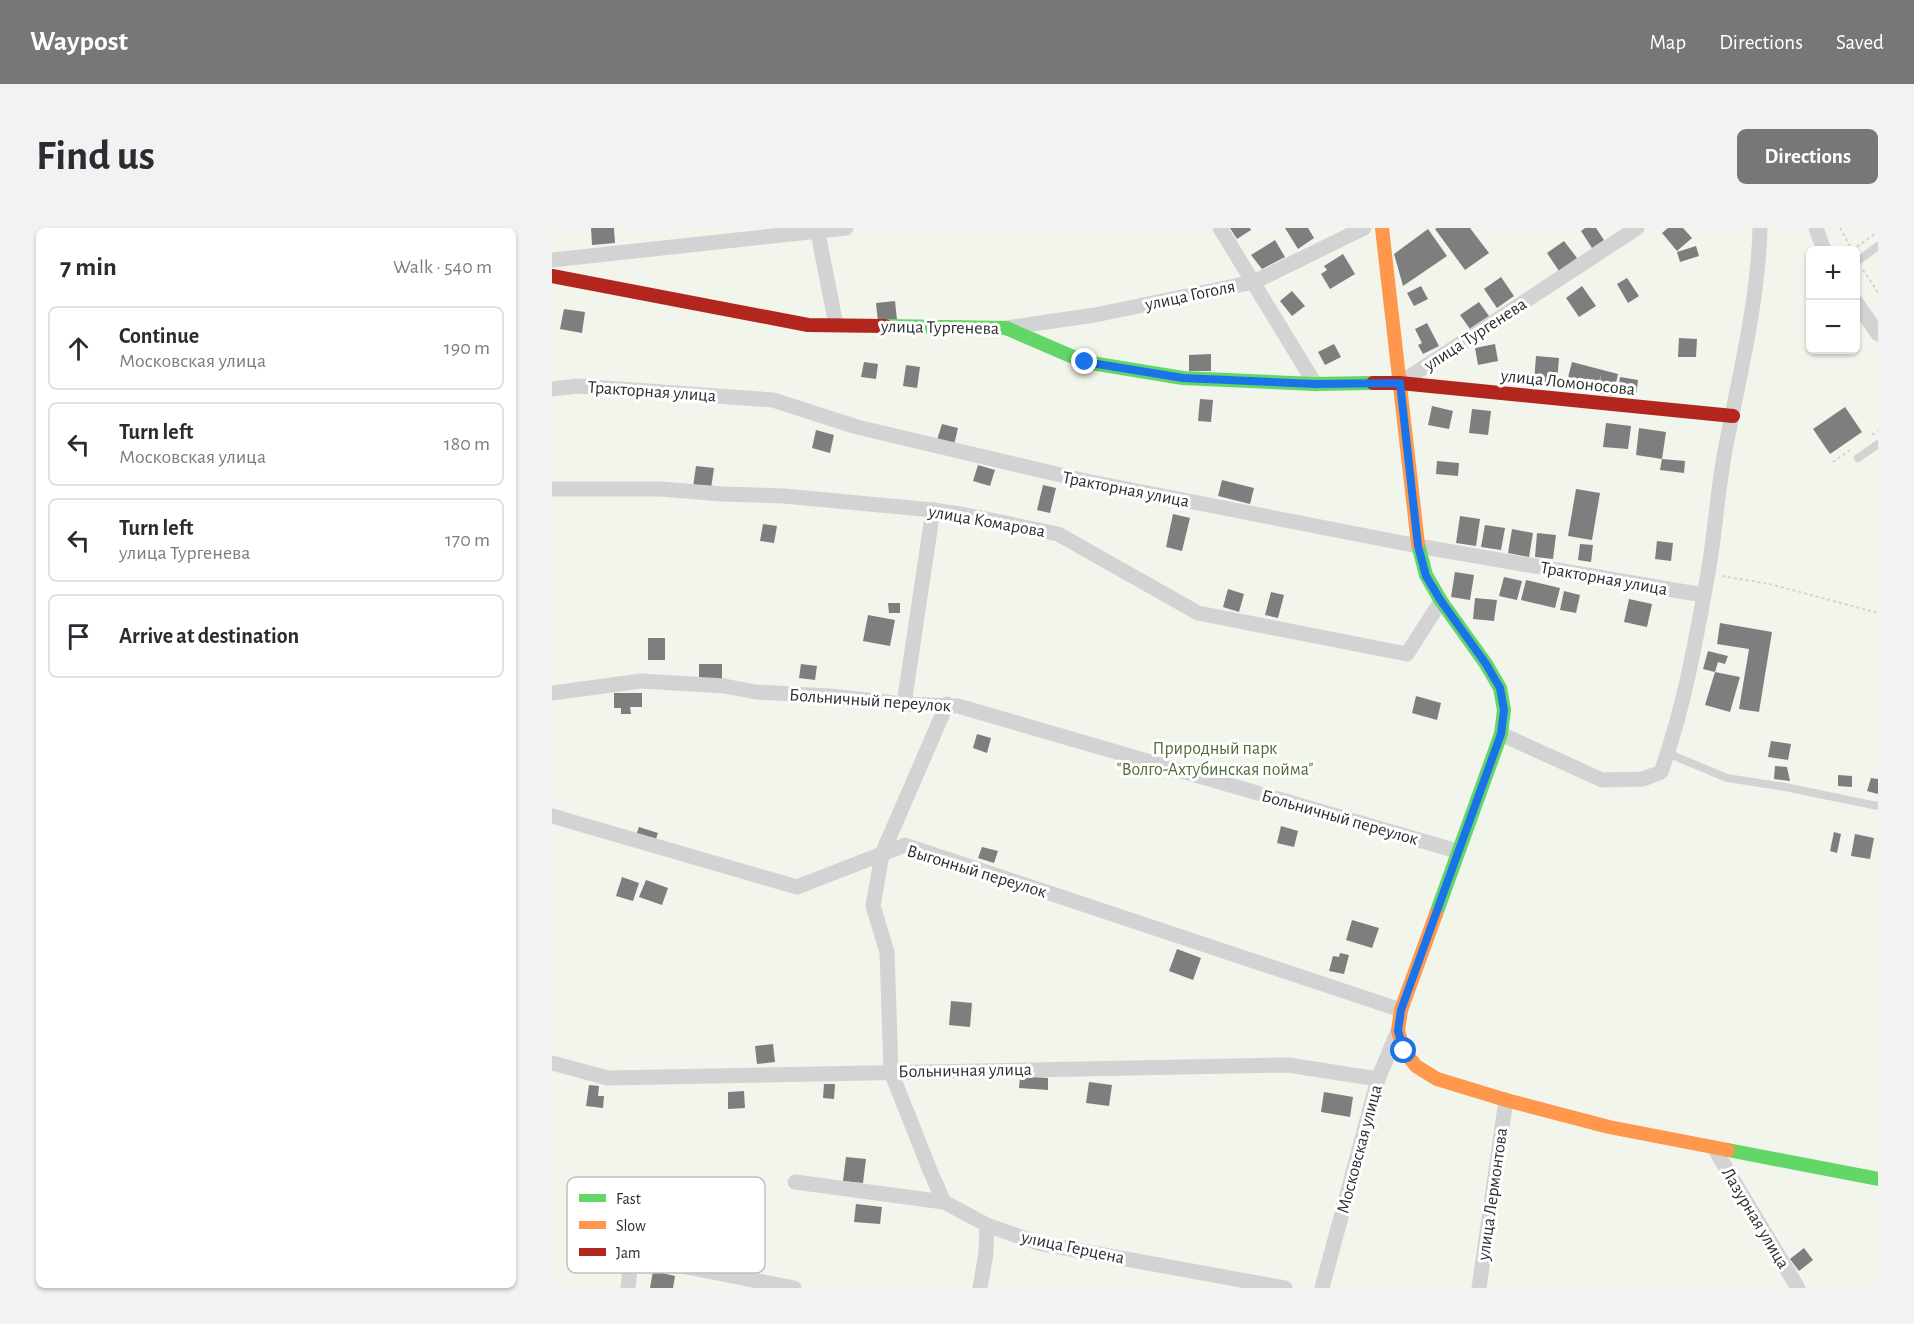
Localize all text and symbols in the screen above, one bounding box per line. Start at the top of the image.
text: Waypost [30,28,128,56]
text: Map [1650,32,1686,53]
text: Directions [1719,32,1803,53]
text: Saved [1836,32,1884,53]
button: Directions [1737,129,1878,184]
text: Find us [36,135,155,177]
map controls [1806,246,1860,354]
button: + [1806,246,1860,300]
text: 7 min [60,254,117,280]
text: Walk · 540 m [393,257,492,277]
street label: улица Гоголя [1143,278,1237,314]
street label: улица Тургенева [1420,295,1530,375]
button: − [1806,300,1860,354]
street label: улица Тургенева [880,318,999,338]
text: Continue [119,325,199,347]
icon: ahead [62,332,95,365]
text: 190 m [444,338,490,358]
route end [1071,348,1097,374]
text: Московская улица [119,351,266,371]
street label: улица Ломоносова [1499,367,1636,399]
street label: Тракторная улица [587,379,717,405]
text: Turn left [119,421,193,443]
icon: left [62,428,95,461]
text: 180 m [444,434,490,454]
text: Московская улица [119,447,266,467]
street label: Тракторная улица [1061,469,1191,511]
street label: улица Комарова [926,503,1046,541]
text: Turn left [119,517,193,539]
icon: left [62,524,95,557]
text: 170 m [445,530,490,550]
text: улица Тургенева [119,543,250,563]
street label: Тракторная улица [1539,559,1669,599]
icon: arrive [62,620,95,653]
text: Arrive at destination [119,625,299,647]
street label: Больничный переулок [788,686,952,716]
park label: Природный парк "Волго-Ахтубинская пойма" [1116,740,1314,779]
street label: Больничный переулок [1259,787,1421,849]
street label: Выгонный переулок [905,842,1049,902]
route start [1390,1037,1416,1063]
street label: Больничная улица [898,1061,1032,1081]
street label: Московская улица [1334,1083,1386,1216]
street label: улица Лермонтова [1475,1127,1511,1263]
street label: Лазурная улица [1718,1165,1792,1272]
legend [567,1177,765,1273]
text: Fast [616,1191,641,1207]
text: Slow [616,1218,646,1234]
street label: улица Герцена [1019,1228,1126,1268]
text: Jam [616,1245,641,1261]

